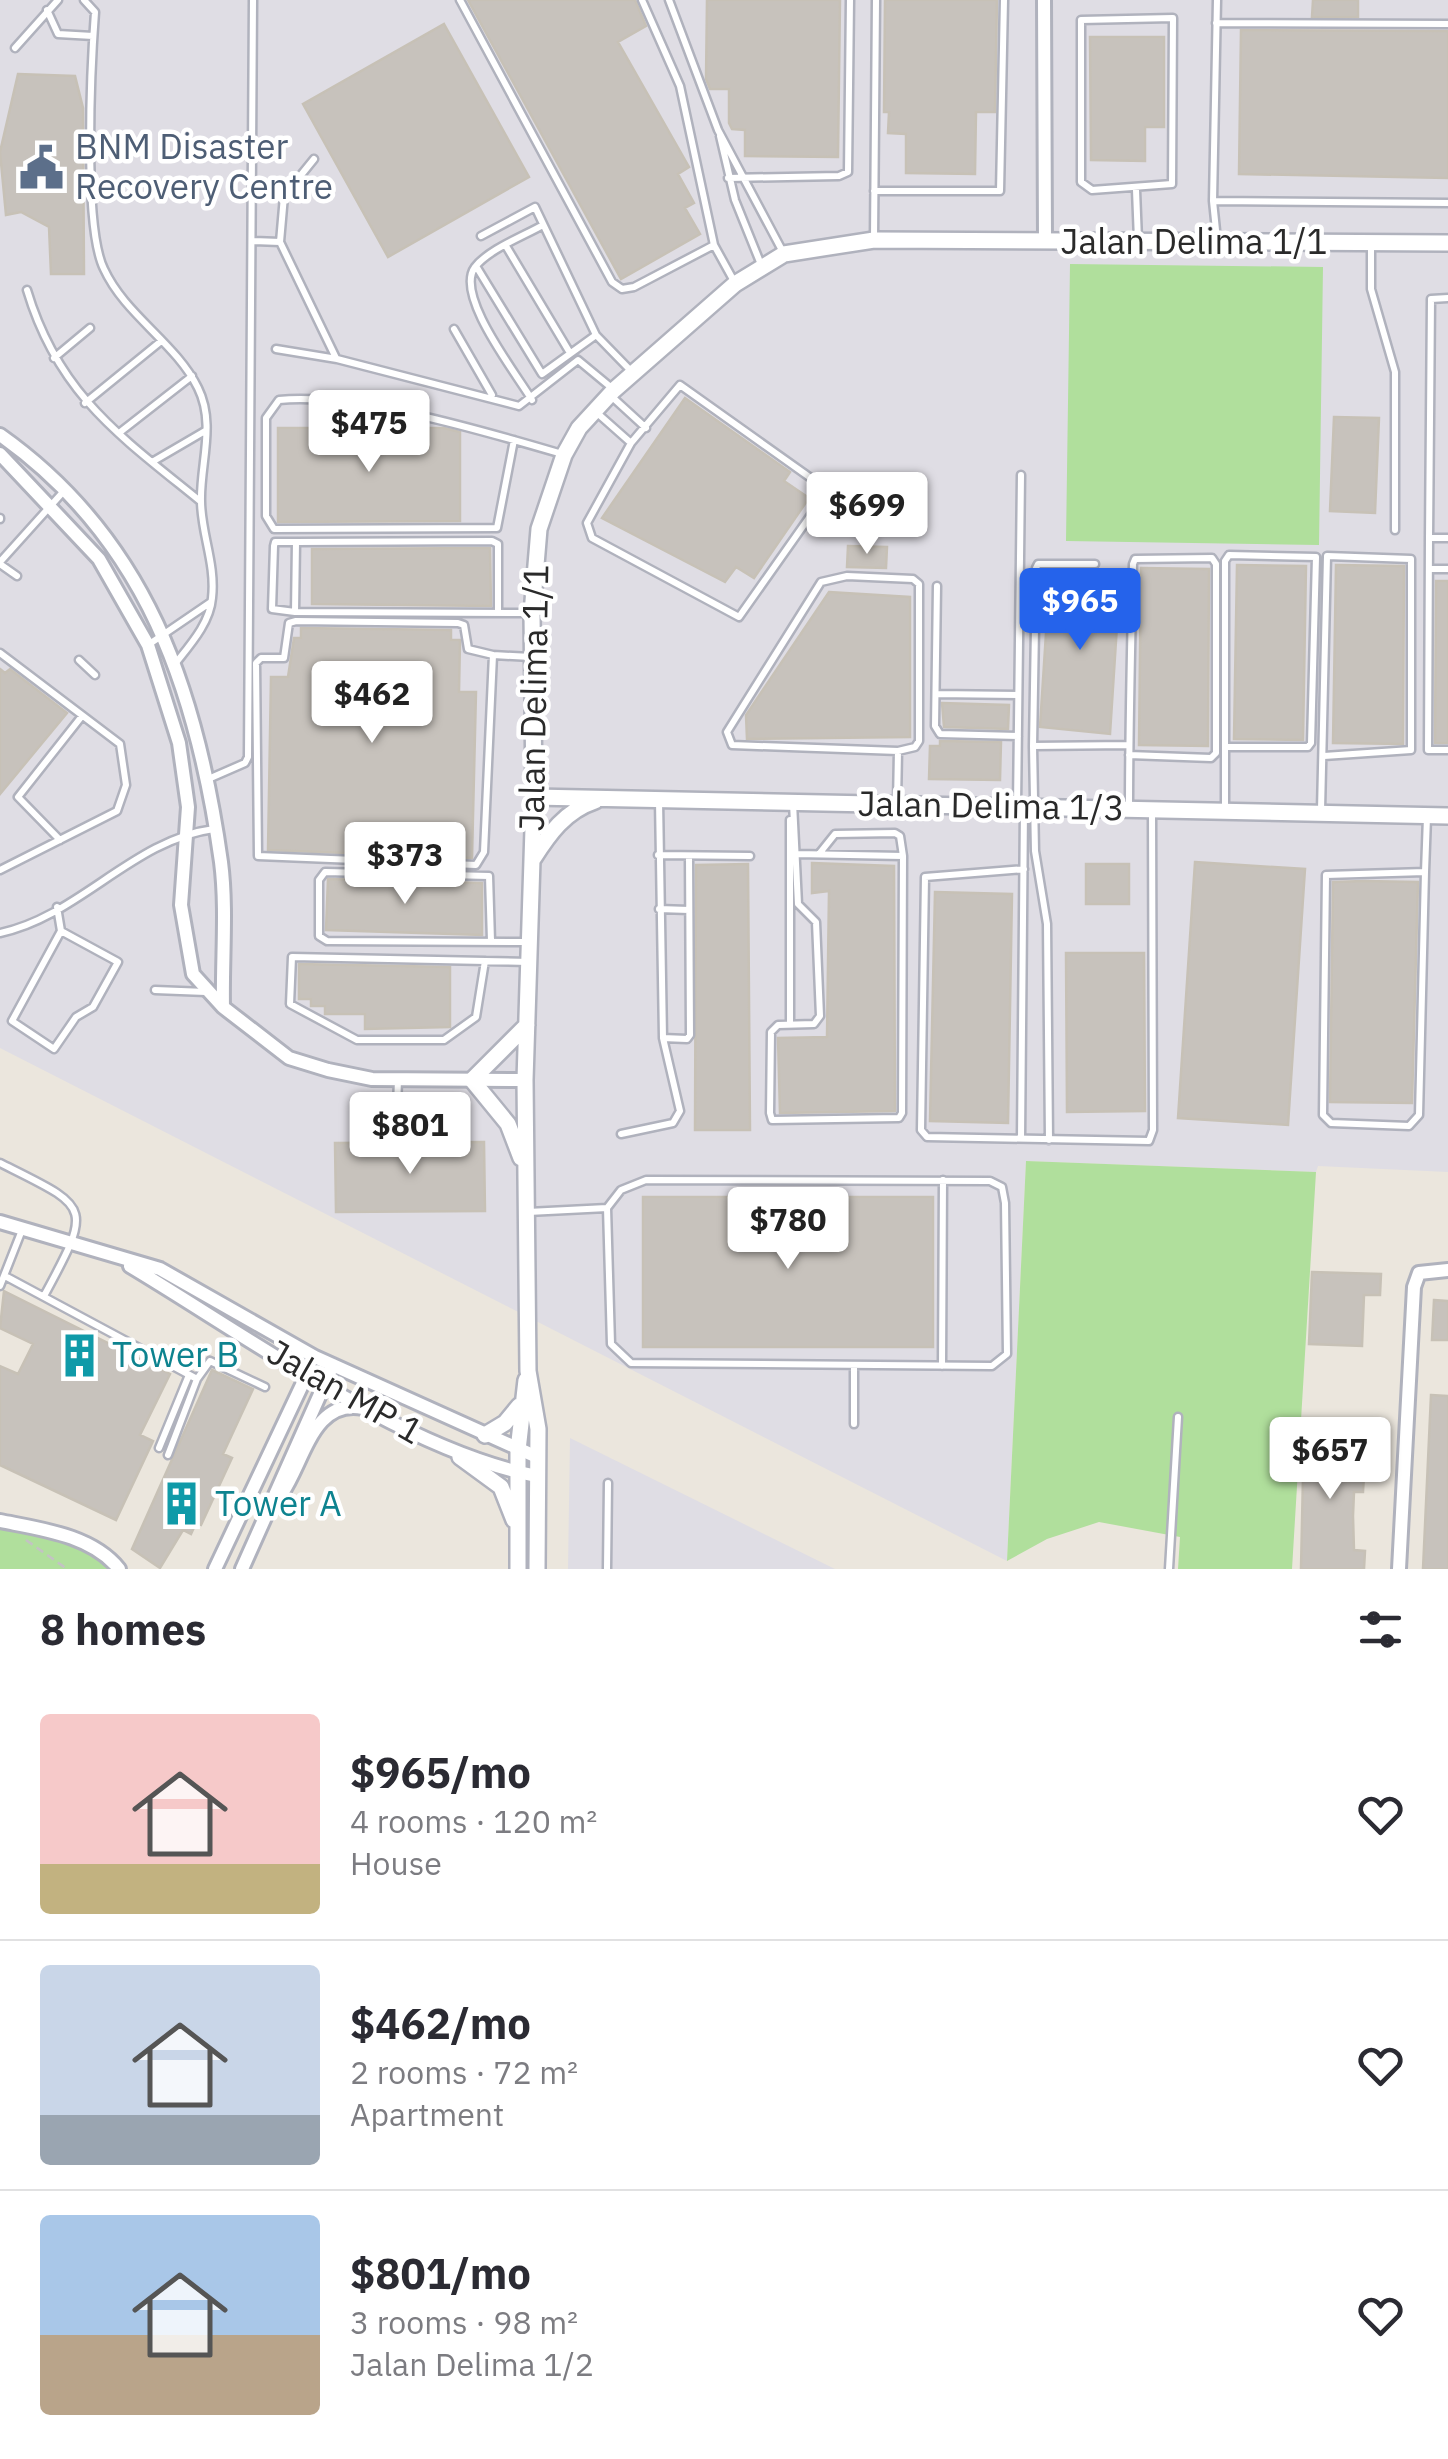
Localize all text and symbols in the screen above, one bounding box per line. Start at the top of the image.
place label: BNM Disaster Recovery Centre [75,123,333,209]
public building icon: BNM Disaster Recovery Centre [18,143,66,191]
street label: Jalan Delima 1/1 [1061,218,1327,264]
pin: $475 [310,390,428,475]
text: $475 [331,401,407,443]
pin: $699 [808,472,926,557]
text: $699 [829,483,905,525]
street label: Jalan Delima 1/1 [508,564,558,832]
pin: $965 [1021,568,1139,653]
text: $965 [1042,579,1118,621]
pin: $462 [313,661,431,746]
text: $462 [334,672,410,714]
street label: Jalan Delima 1/3 [857,780,1125,830]
pin: $373 [346,822,464,907]
text: $373 [367,833,443,875]
pin: $801 [351,1092,469,1177]
text: $801 [372,1103,448,1145]
pin: $780 [729,1187,847,1272]
text: $780 [750,1198,826,1240]
street label: Jalan MP 1 [260,1328,431,1454]
building icon: Tower B [55,1331,103,1379]
place label: Tower B [112,1331,239,1377]
pin: $657 [1271,1417,1389,1502]
text: $657 [1292,1428,1368,1470]
building icon: Tower A [158,1480,206,1528]
place label: Tower A [215,1480,342,1526]
text: 8 homes [40,1602,206,1657]
icon: filters [1353,1602,1408,1657]
text: $965/mo [350,1745,531,1800]
icon: home [120,1754,240,1874]
icon: heart [1353,1787,1408,1842]
text: 4 rooms · 120 m² [350,1800,597,1842]
text: House [350,1842,442,1884]
text: $462/mo [350,1996,531,2051]
icon: home [120,2005,240,2125]
icon: heart [1353,2038,1408,2093]
text: 2 rooms · 72 m² [350,2051,578,2093]
text: Apartment [350,2093,504,2135]
text: $801/mo [350,2246,531,2301]
icon: home [120,2255,240,2375]
icon: heart [1353,2288,1408,2343]
text: 3 rooms · 98 m² [350,2301,578,2343]
text: Jalan Delima 1/2 [350,2343,594,2385]

